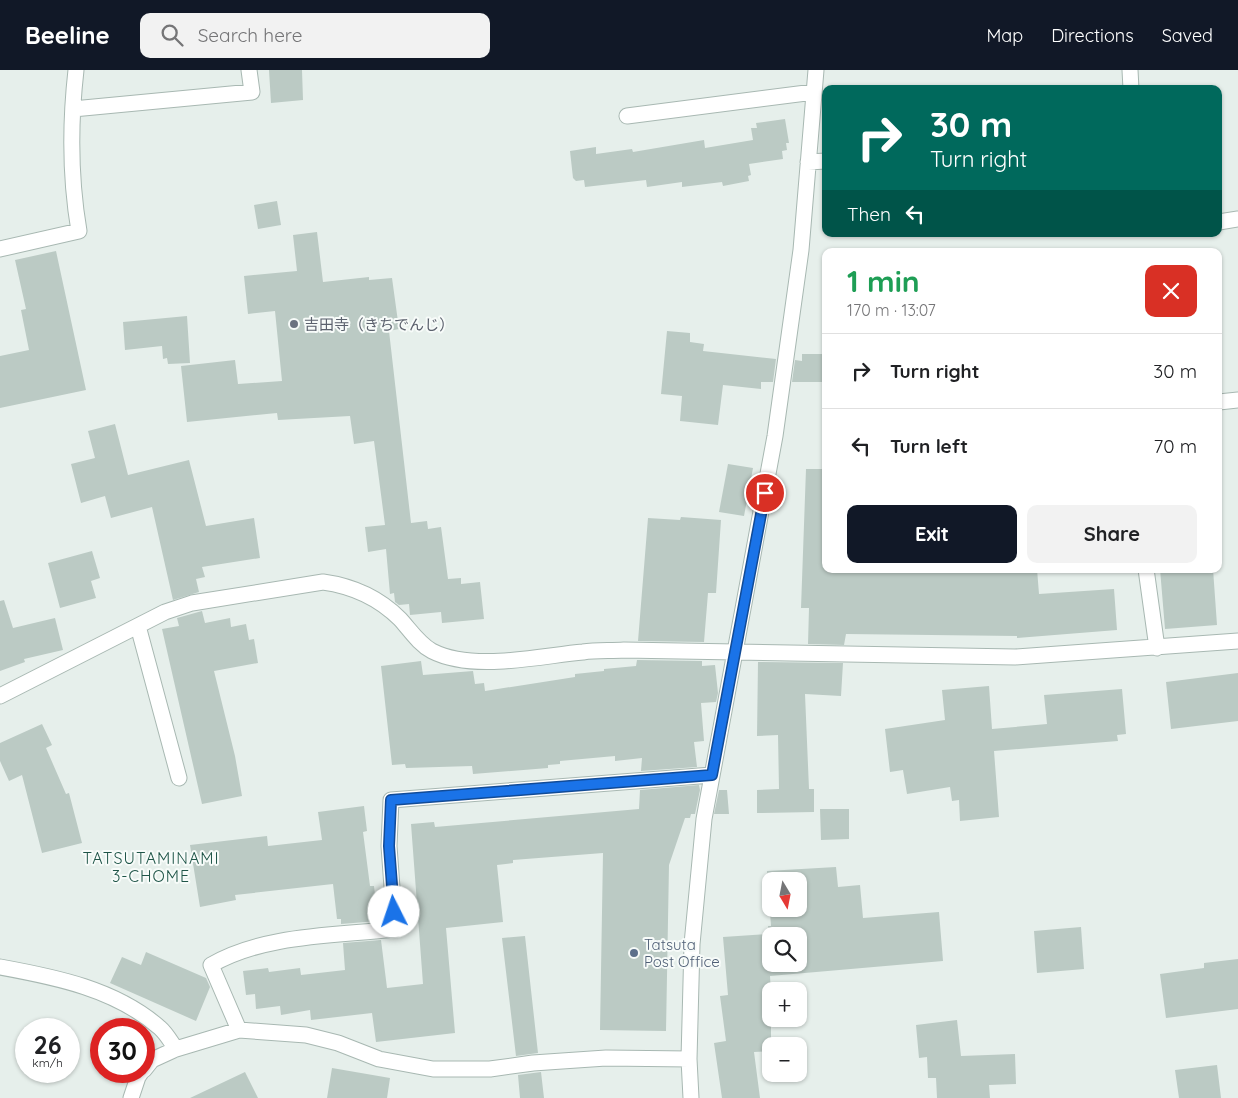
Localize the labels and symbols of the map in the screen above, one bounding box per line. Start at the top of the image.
place label: 吉田寺（きちでんじ） [304,315,454,334]
marker: 吉田寺（きちでんじ） [288,318,300,330]
pin [744,472,786,514]
district label: TATSUTAMINAMI 3-CHOME [82,848,220,886]
north arrow [762,872,808,918]
position arrow [367,885,419,937]
place label: Tatsuta Post Office [644,935,720,971]
marker: Tatsuta Post Office [628,947,640,959]
speed limit sign: 30 [90,1018,155,1083]

